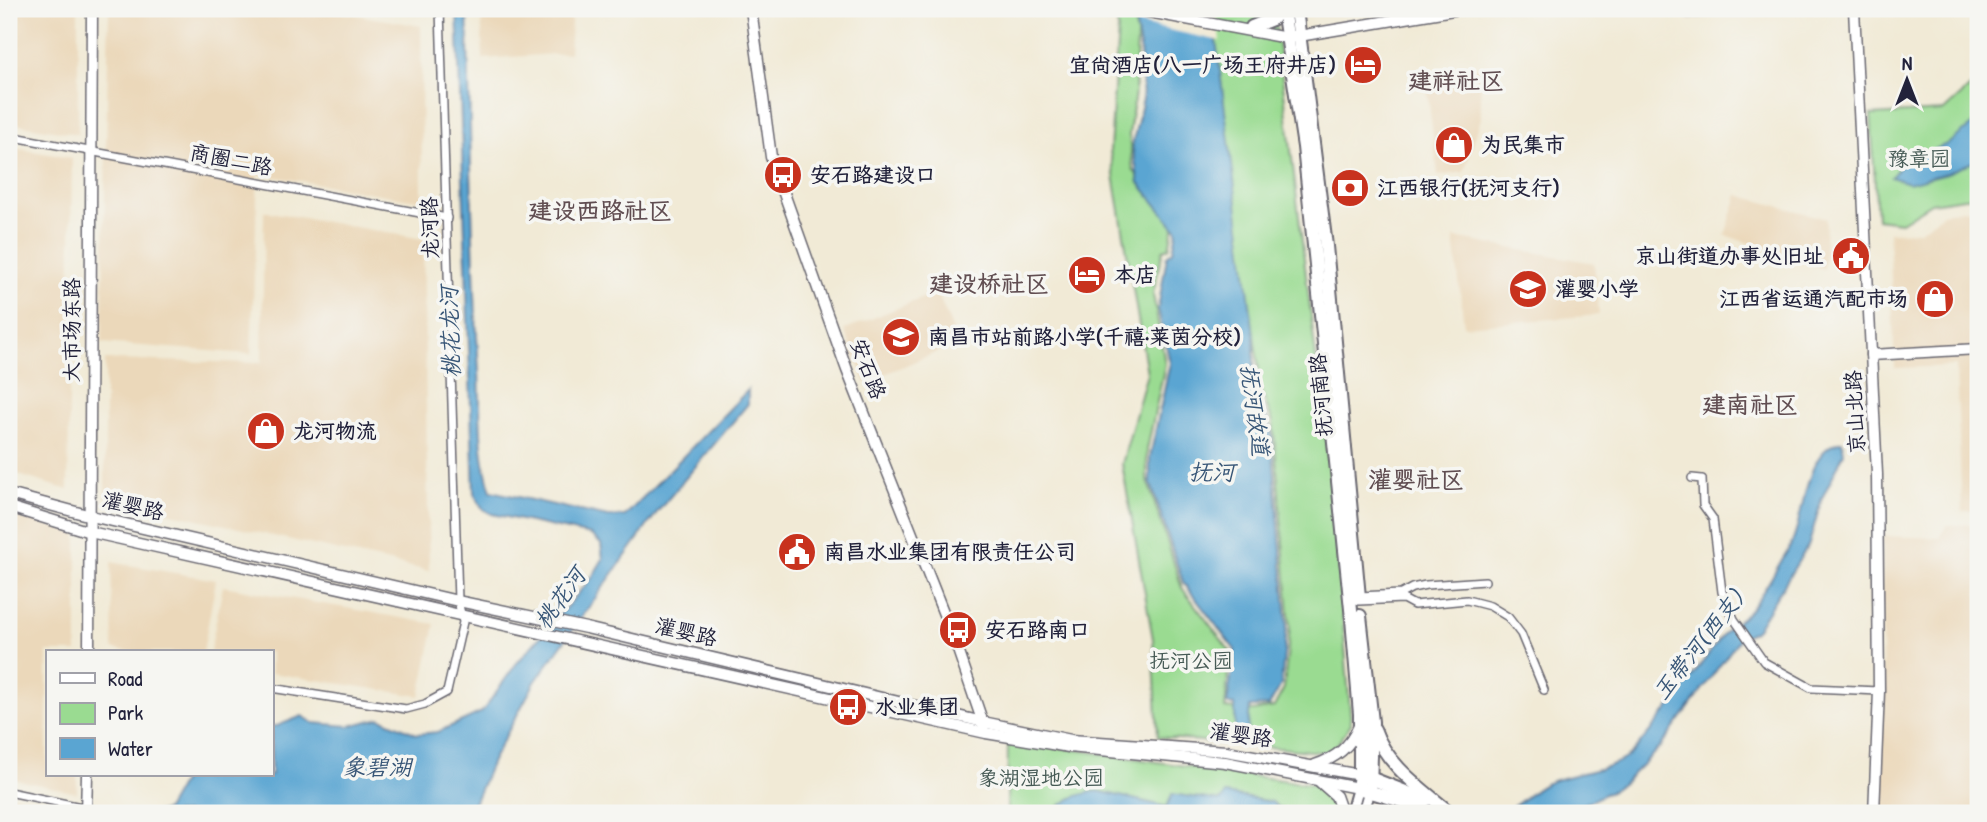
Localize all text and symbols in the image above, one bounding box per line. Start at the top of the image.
hotel icon: 宜尚酒店(八一广场王府井店) [1342,44,1384,86]
north arrow [1871,46,1941,116]
place label: 宜尚酒店(八一广场王府井店) [1069,50,1336,79]
text: N [1902,50,1912,76]
district label: 建祥社区 [1408,64,1504,96]
shop icon: 为民集市 [1433,124,1475,166]
place label: 为民集市 [1481,130,1565,159]
street label: 商圈二路 [187,137,275,182]
park label: 豫章园 [1888,144,1951,173]
bus stop icon: 安石路建设口 [762,154,804,196]
place label: 安石路建设口 [810,160,936,189]
bank icon: 江西银行(抚河支行) [1329,167,1371,209]
place label: 江西银行(抚河支行) [1377,173,1560,202]
district label: 建设西路社区 [528,194,672,226]
street label: 龙河路 [414,196,445,260]
public building icon: 京山街道办事处旧址 [1830,235,1872,277]
place label: 京山街道办事处旧址 [1635,241,1824,270]
hotel icon: 本店 [1066,254,1108,296]
place label: 本店 [1114,260,1156,289]
district label: 建设桥社区 [929,267,1049,299]
school or university icon: 灌婴小学 [1507,268,1549,310]
place label: 灌婴小学 [1555,274,1639,303]
street label: 大市场东路 [57,278,86,383]
shop icon: 江西省运通汽配市场 [1914,278,1956,320]
water label: 桃花龙河 [432,282,467,379]
place label: 江西省运通汽配市场 [1719,284,1908,313]
school or university icon: 南昌市站前路小学(千禧·莱茵分校) [880,316,922,358]
place label: 南昌市站前路小学(千禧·莱茵分校) [928,322,1241,351]
street label: 安石路 [844,334,893,403]
street label: 抚河南路 [1302,352,1339,438]
water label: 抚河故道 [1234,362,1278,460]
street label: 京山北路 [1838,369,1871,455]
district label: 建南社区 [1702,388,1798,420]
shop icon: 龙河物流 [245,410,287,452]
place label: 龙河物流 [293,416,377,445]
water label: 抚河 [1189,456,1239,487]
district label: 灌婴社区 [1368,463,1464,495]
street label: 灌婴路 [99,484,167,527]
public building icon: 南昌水业集团有限责任公司 [776,531,818,573]
place label: 南昌水业集团有限责任公司 [824,537,1076,566]
water label: 桃花河 [527,557,595,635]
water label: 玉带河(西支) [1645,582,1751,706]
bus stop icon: 安石路南口 [937,609,979,651]
street label: 灌婴路 [652,610,720,653]
place label: 安石路南口 [985,615,1090,644]
park label: 抚河公园 [1149,646,1233,675]
legend [46,650,273,776]
text: Road [108,664,142,693]
bus stop icon: 水业集团 [827,686,869,728]
place label: 水业集团 [875,692,959,721]
text: Park [108,698,143,727]
street label: 灌婴路 [1208,716,1274,753]
text: Water [108,734,153,763]
water label: 象碧湖 [343,751,414,782]
park label: 象湖湿地公园 [978,763,1104,792]

